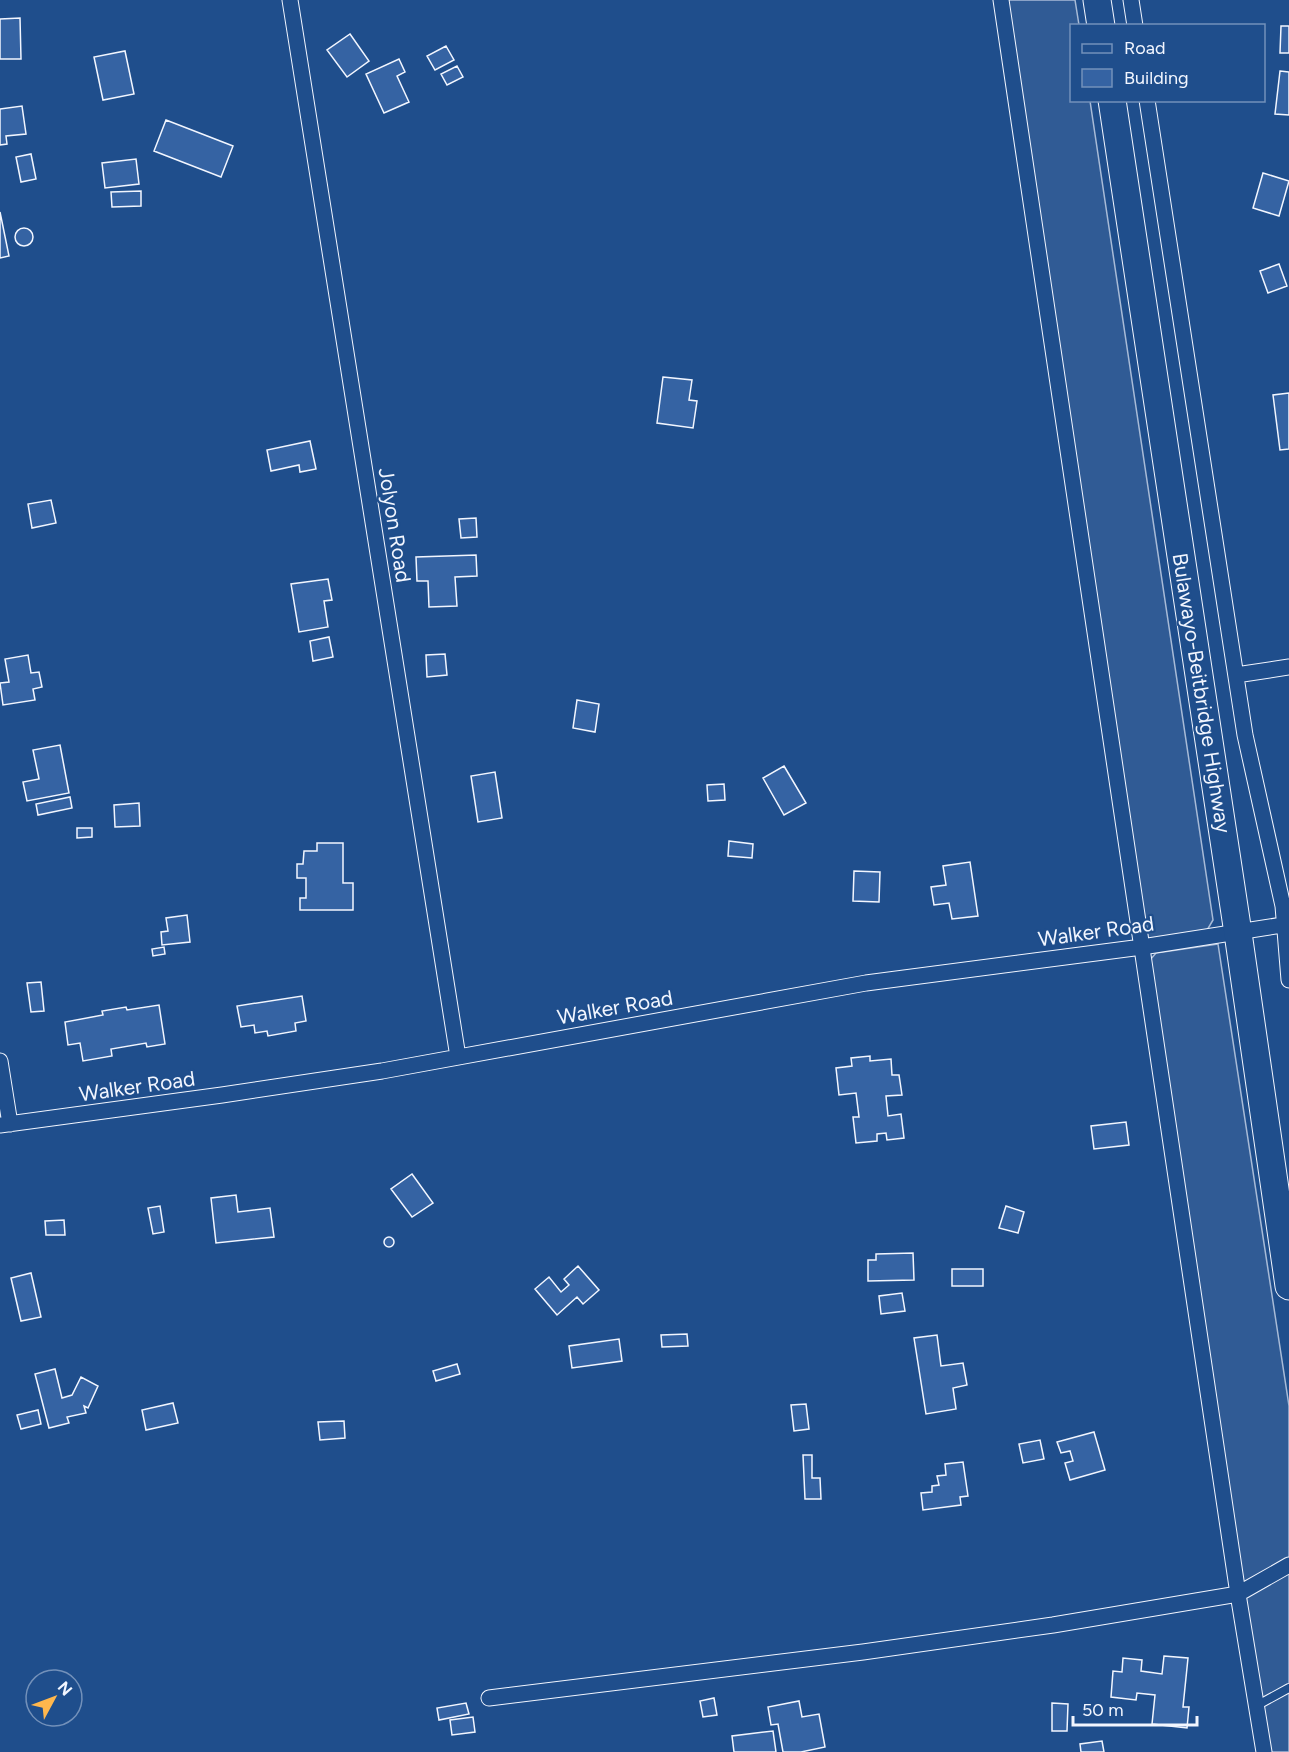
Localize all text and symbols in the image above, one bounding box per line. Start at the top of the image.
legend [1070,24,1265,102]
text: Road [1124,37,1165,59]
text: Building [1124,67,1189,89]
street label: Jolyon Road [374,466,416,584]
street label: Bulawayo-Beitbridge Highway [1167,551,1237,835]
street label: Walker Road [1036,911,1156,951]
street label: Walker Road [555,985,675,1029]
street label: Walker Road [77,1066,197,1106]
north arrow [24,1668,84,1728]
text: N [54,1678,76,1699]
scale bar [1073,1689,1198,1727]
text: 50 m [1082,1699,1124,1721]

